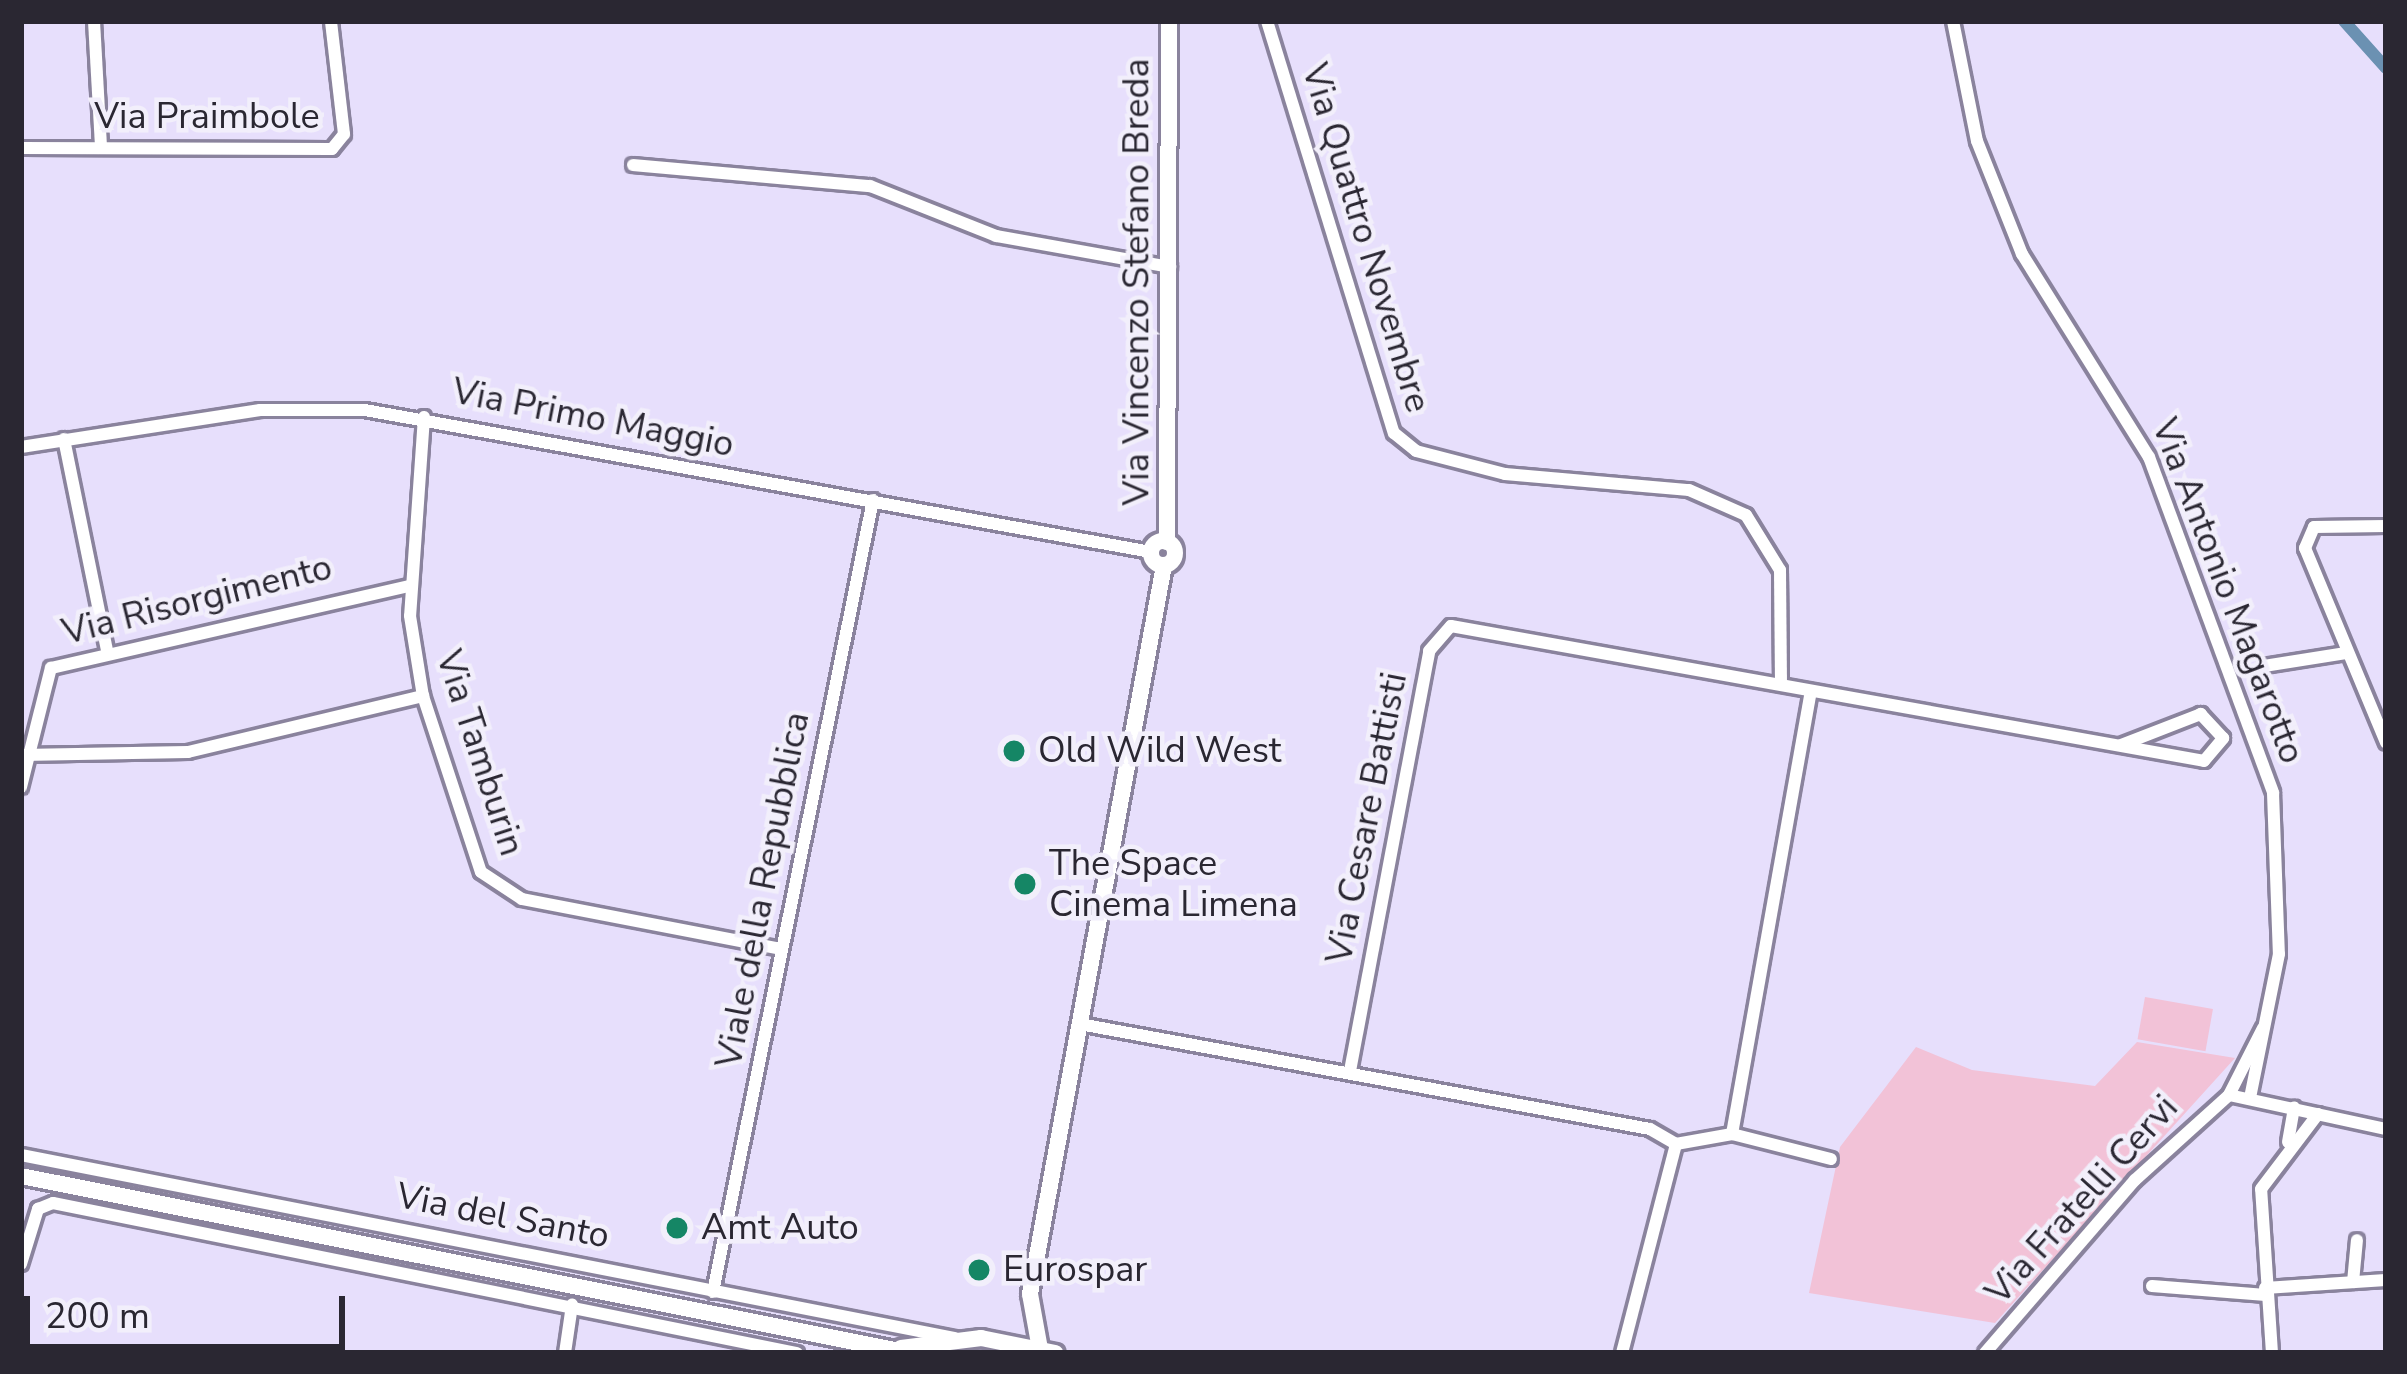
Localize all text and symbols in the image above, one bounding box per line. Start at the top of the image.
street label: Via Vincenzo Stefano Breda [1115,58,1159,506]
street label: Via Quattro Novembre [1292,58,1440,418]
street label: Via Praimbole [94,95,320,139]
street label: Via Primo Maggio [449,370,737,466]
street label: Via Antonio Magarotto [2142,413,2314,769]
street label: Via Risorgimento [58,546,336,654]
street label: Via Tamburin [427,645,533,861]
street label: Via Cesare Battisti [1318,669,1416,967]
street label: Viale della Repubblica [707,708,819,1072]
place label: Old Wild West [1038,729,1281,773]
marker: Old Wild West [1001,738,1027,764]
place label: The Space Cinema Limena [1049,841,1298,926]
marker: The Space Cinema Limena [1012,871,1038,897]
street label: Via Fratelli Cervi [1977,1087,2187,1313]
street label: Via del Santo [393,1174,613,1258]
place label: Amt Auto [701,1206,859,1250]
marker: Amt Auto [664,1215,690,1241]
place label: Eurospar [1003,1248,1147,1292]
marker: Eurospar [966,1257,992,1283]
scale bar [30,1272,351,1346]
text: 200 m [45,1292,150,1341]

